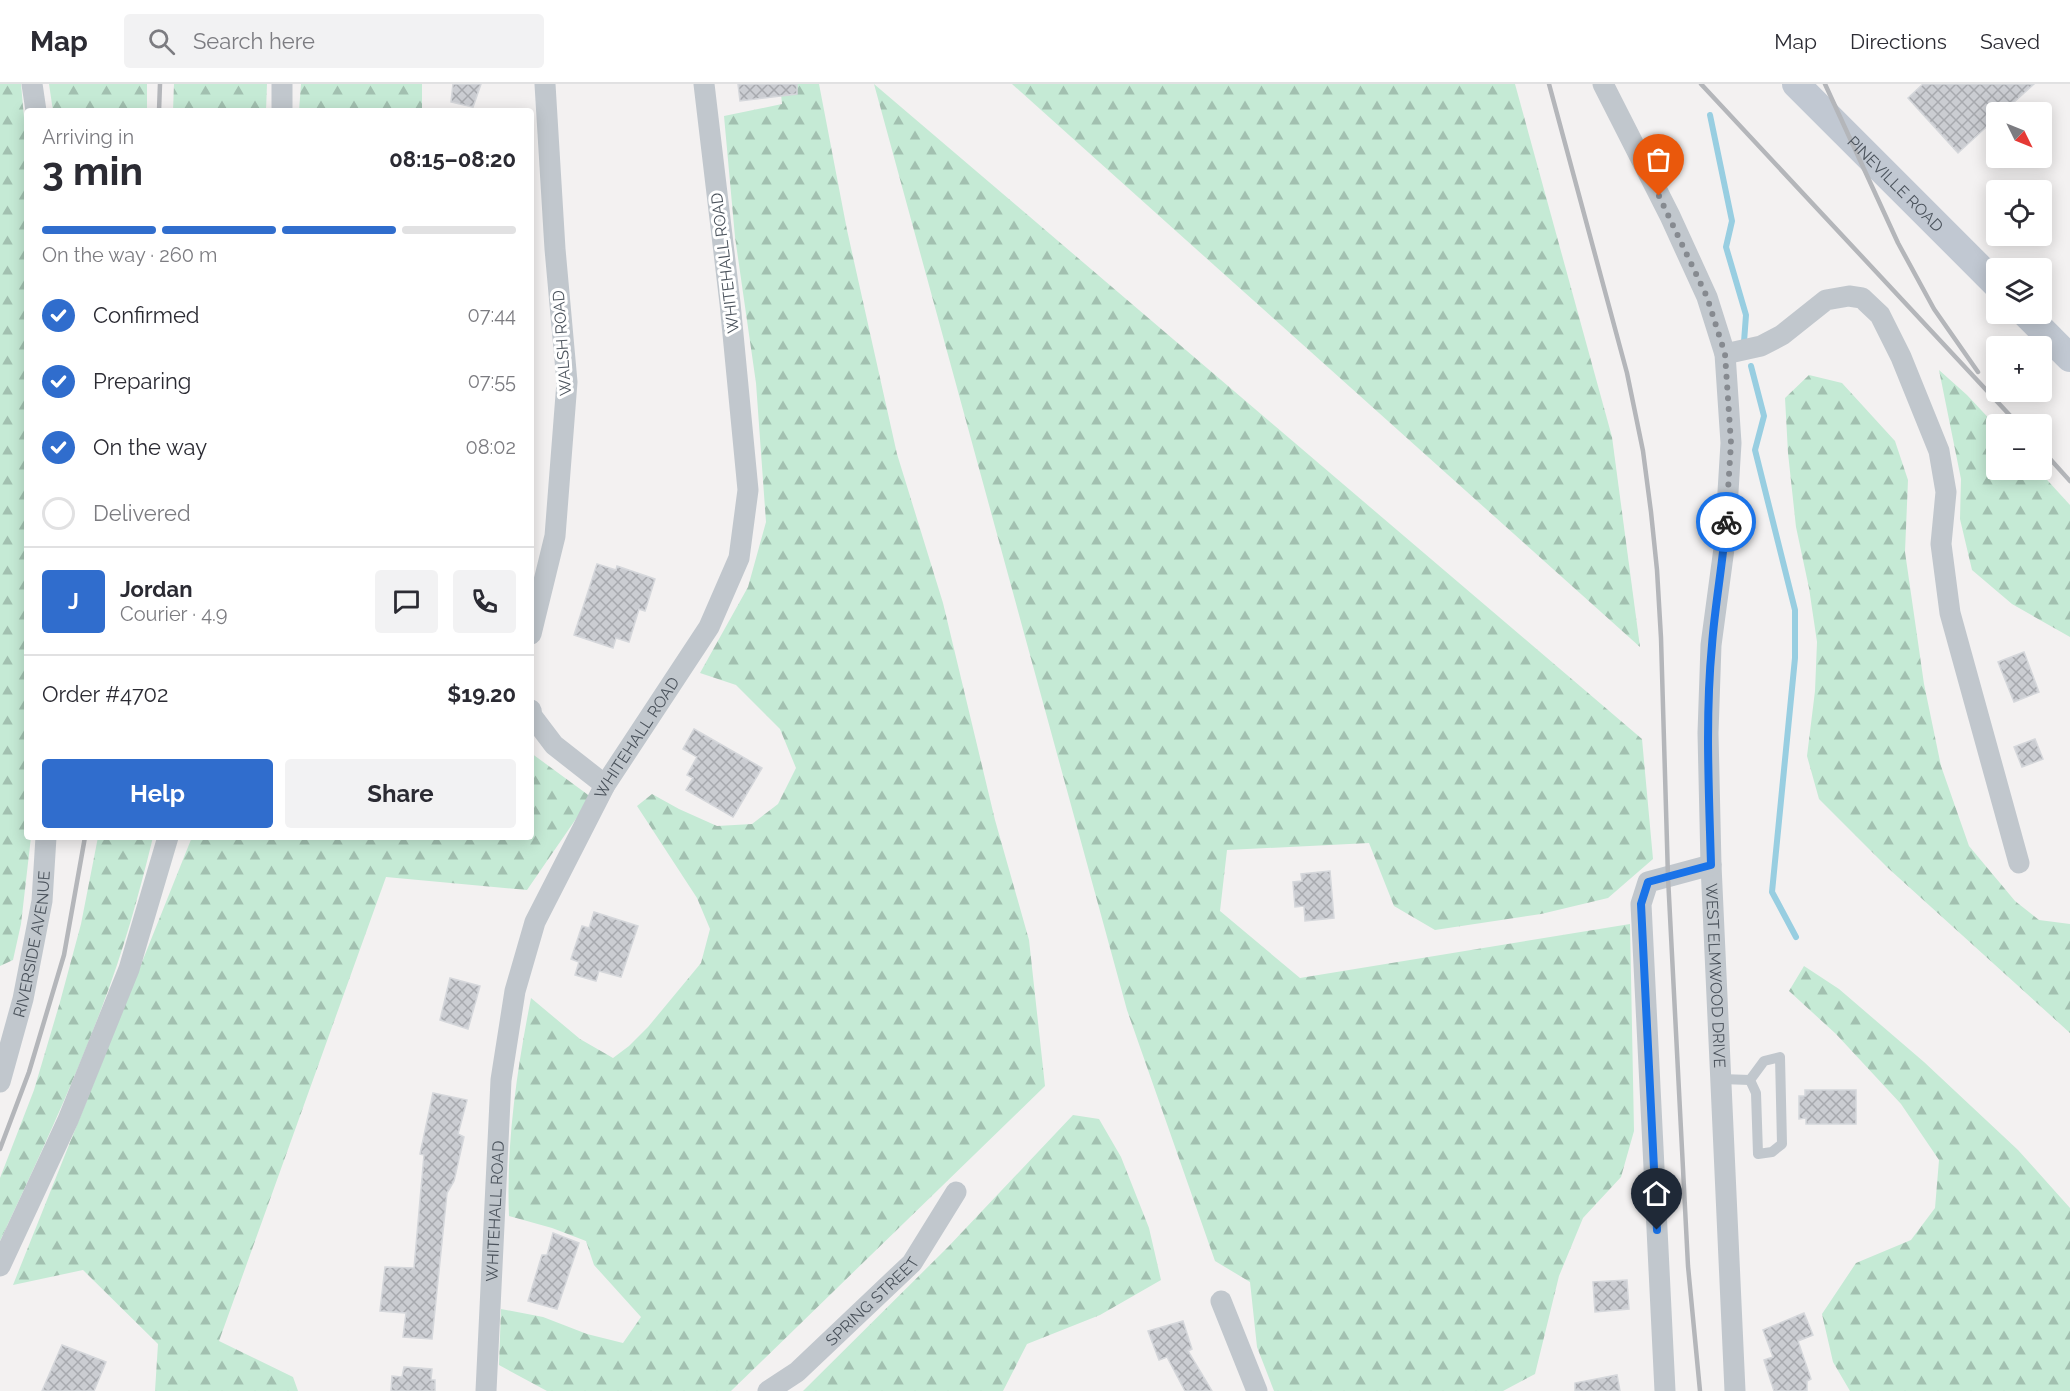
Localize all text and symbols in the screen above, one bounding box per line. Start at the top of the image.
search box [124,14,544,68]
text: Map [30,25,88,58]
icon: search [145,25,178,58]
text: Search here [193,28,315,54]
text: Map [1774,29,1817,54]
text: Directions [1850,29,1947,54]
text: Saved [1980,29,2040,54]
north arrow [1986,102,2052,168]
map controls [1986,102,2052,480]
text: Arriving in [42,125,134,149]
street label: PINEVILLE ROAD [1844,132,1948,236]
pin [1633,134,1684,196]
icon: bag [1642,143,1675,176]
text: 08:15–08:20 [389,146,516,172]
text: 3 min [42,148,143,194]
button: locate [1986,180,2052,246]
street label: WHITEHALL ROAD [707,192,743,334]
text: On the way · 260 m [42,243,217,267]
button: layers [1986,258,2052,324]
street label: WALSH ROAD [549,290,575,396]
icon: check [42,299,75,332]
text: Confirmed [93,302,200,328]
text: 07:44 [468,303,516,327]
button: + [1986,336,2052,402]
icon: check [42,365,75,398]
text: Preparing [93,368,191,394]
text: 07:55 [468,369,516,393]
button: − [1986,414,2052,480]
icon: check [42,431,75,464]
text: On the way [93,434,207,460]
text: 08:02 [465,435,516,459]
courier [1696,492,1756,552]
text: Delivered [93,500,191,526]
icon: bike [1710,506,1743,539]
button: chat [375,570,438,633]
button: phone [453,570,516,633]
text: Jordan [120,576,192,602]
text: J [68,588,79,614]
text: Courier · 4.9 [120,602,228,626]
street label: WHITEHALL ROAD [590,673,683,802]
text: Order #4702 [42,681,169,707]
text: $19.20 [447,681,516,707]
button: Help [42,759,273,828]
button: Share [285,759,516,828]
street label: RIVERSIDE AVENUE [9,870,53,1019]
street label: WEST ELMWOOD DRIVE [1702,883,1730,1069]
street label: WHITEHALL ROAD [482,1140,508,1282]
pin [1631,1168,1682,1230]
icon: home [1640,1177,1673,1210]
street label: SPRING STREET [821,1253,923,1350]

